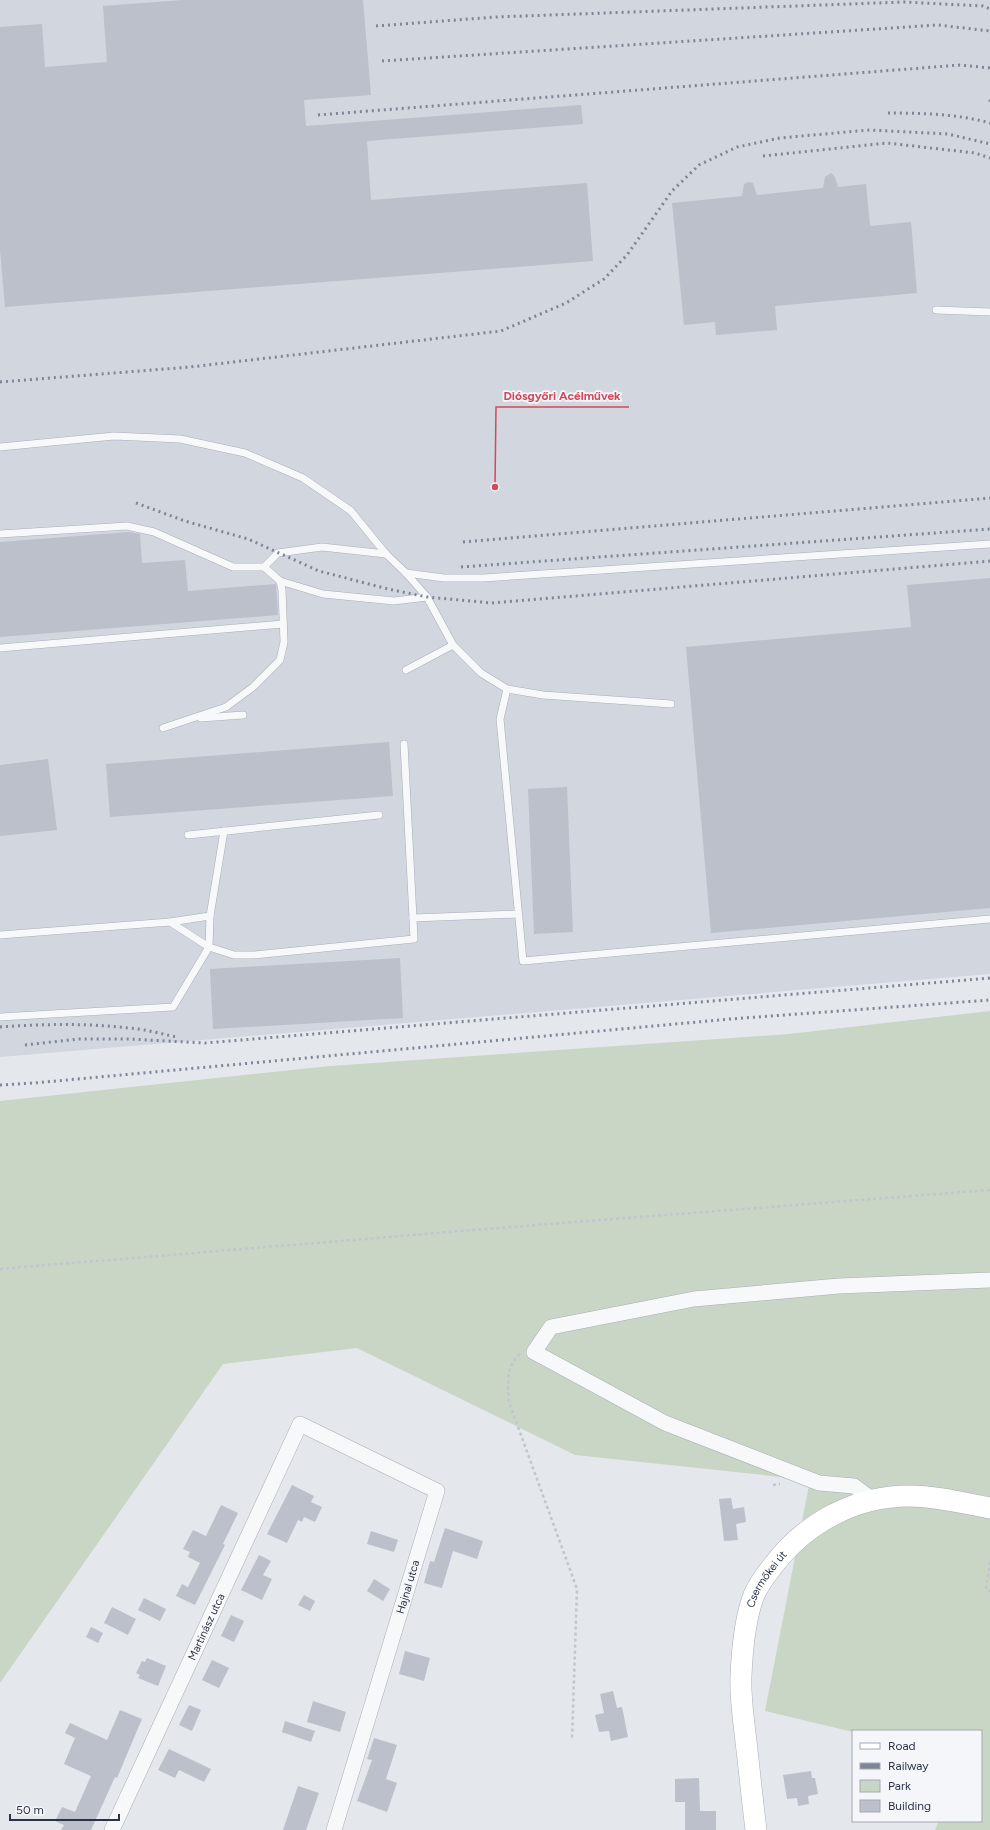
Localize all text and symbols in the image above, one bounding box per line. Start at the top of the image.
callout: Diósgyőri Acélművek [496,383,629,407]
text: Diósgyőri Acélművek [503,389,621,403]
street label: Csermőkei út [744,1548,789,1609]
street label: Hajnal utca [394,1559,422,1615]
street label: Martinász utca [185,1591,227,1662]
legend [852,1730,982,1822]
text: Road [888,1739,916,1753]
text: Railway [888,1759,929,1773]
text: Park [888,1779,911,1793]
scale bar [10,1796,119,1822]
text: Building [888,1799,931,1813]
text: 50 m [16,1803,44,1817]

